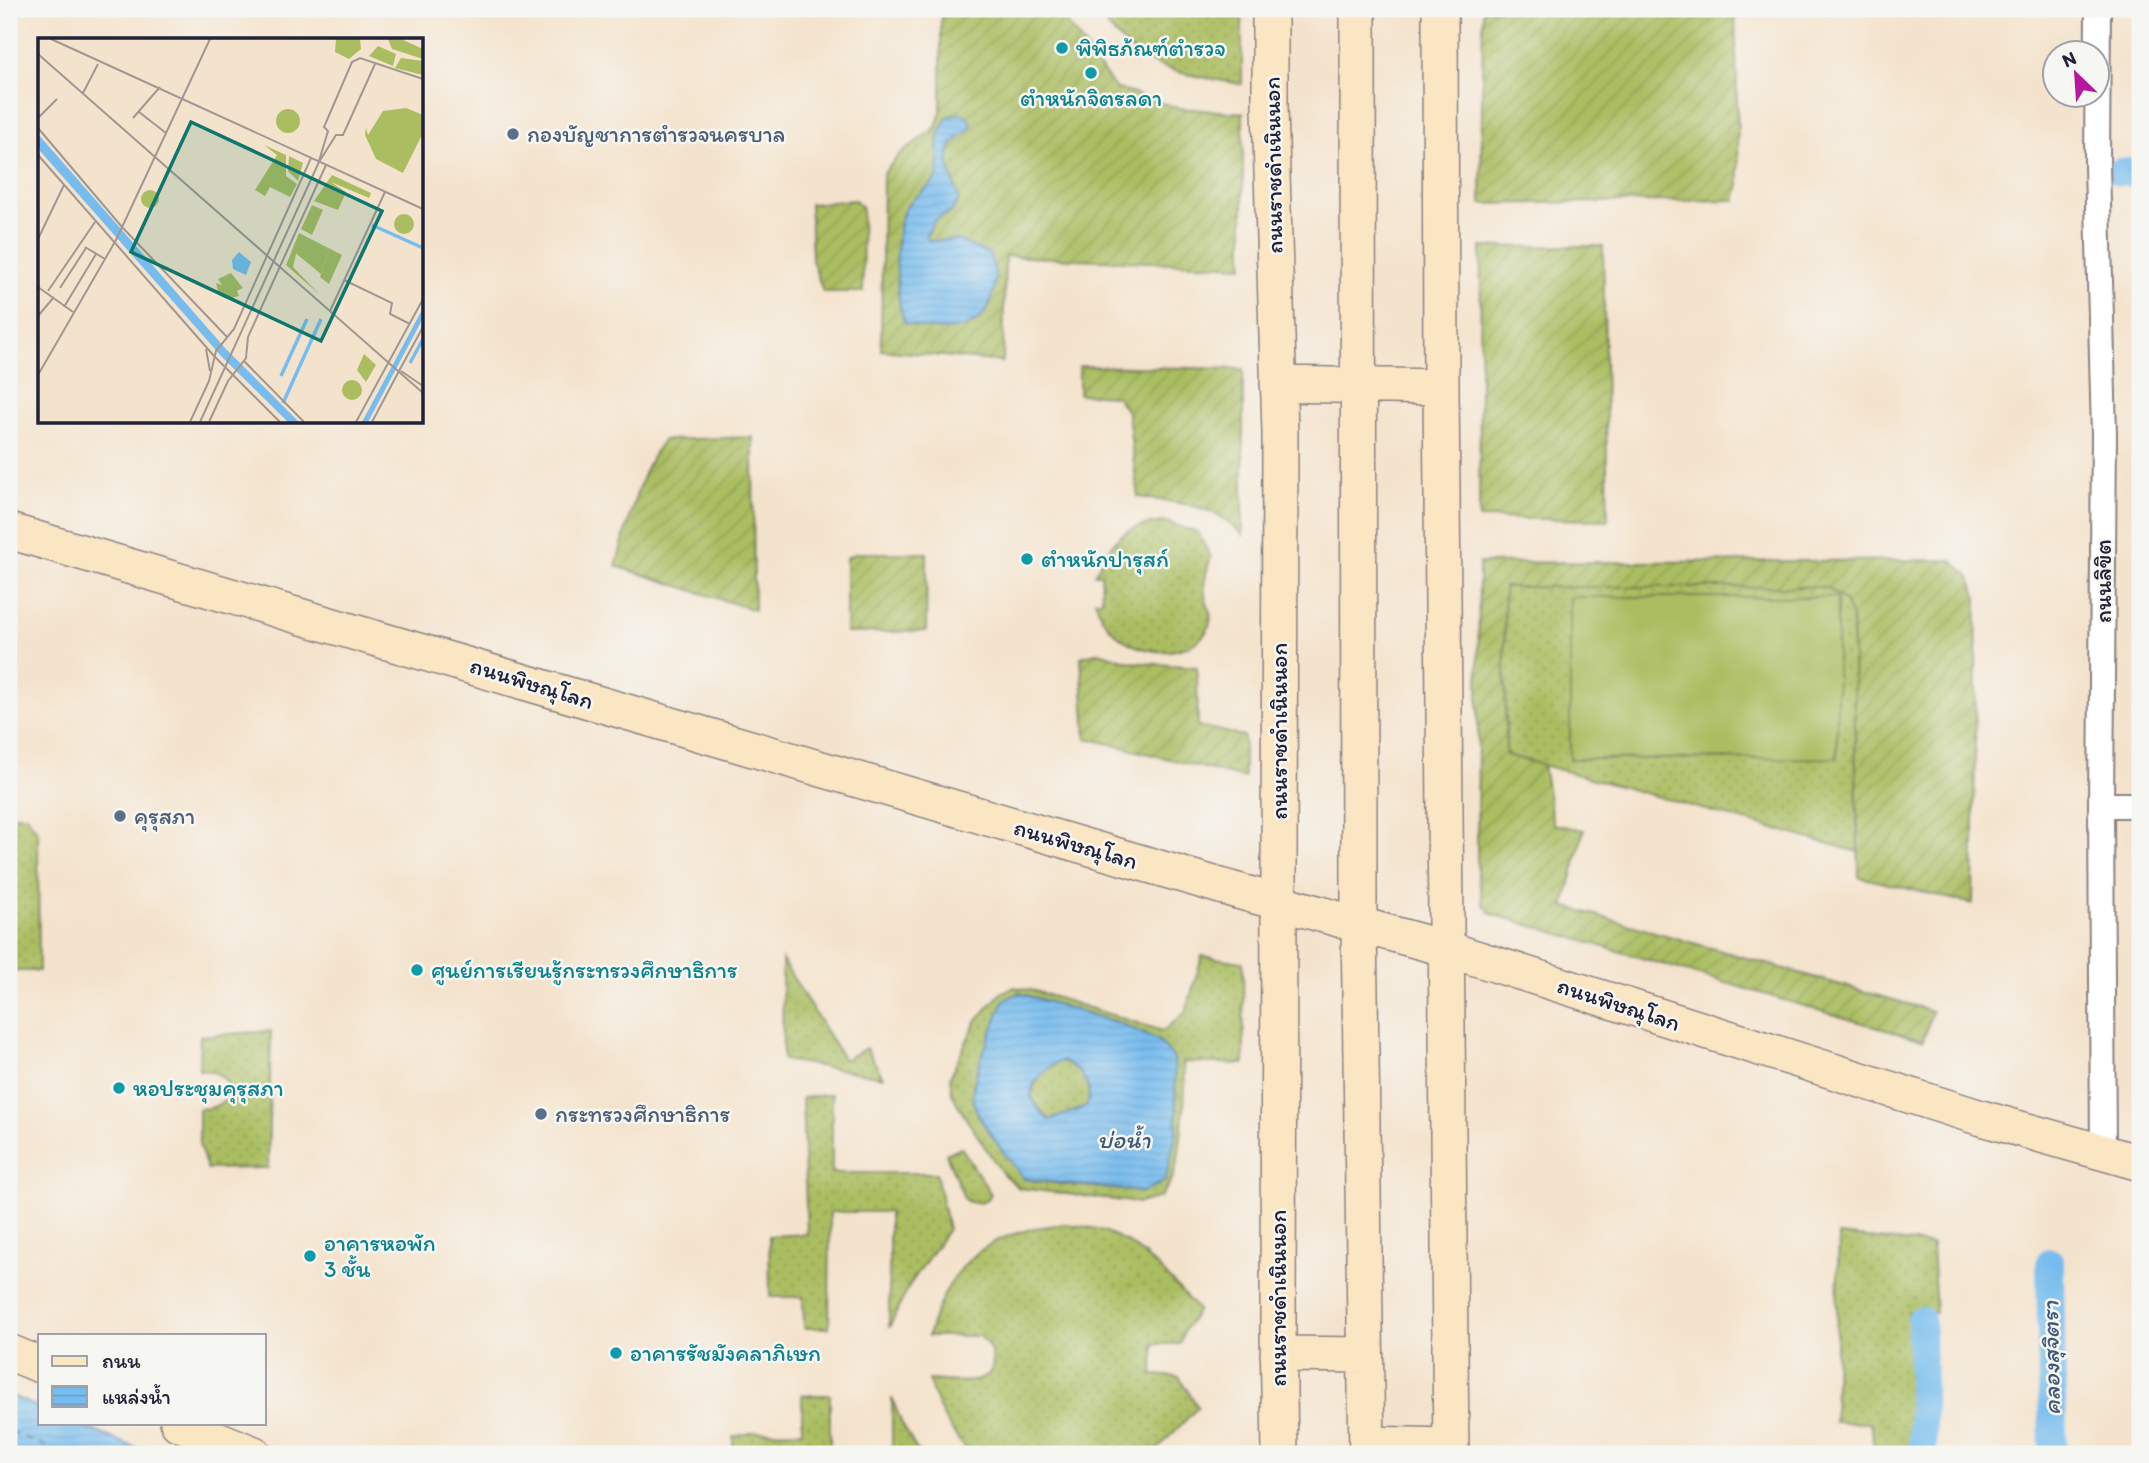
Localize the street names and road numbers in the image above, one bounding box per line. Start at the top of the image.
street label: ถนนราชดำเนินนอก [1257,76,1289,254]
street label: ถนนลิขิต [2089,539,2117,623]
street label: ถนนราชดำเนินนอก [1265,642,1293,820]
street label: ถนนพิษณุโลก [466,651,597,717]
street label: ถนนพิษณุโลก [1010,813,1141,877]
street label: ถนนพิษณุโลก [1553,971,1684,1039]
street label: ถนนราชดำเนินนอก [1264,1209,1292,1387]

